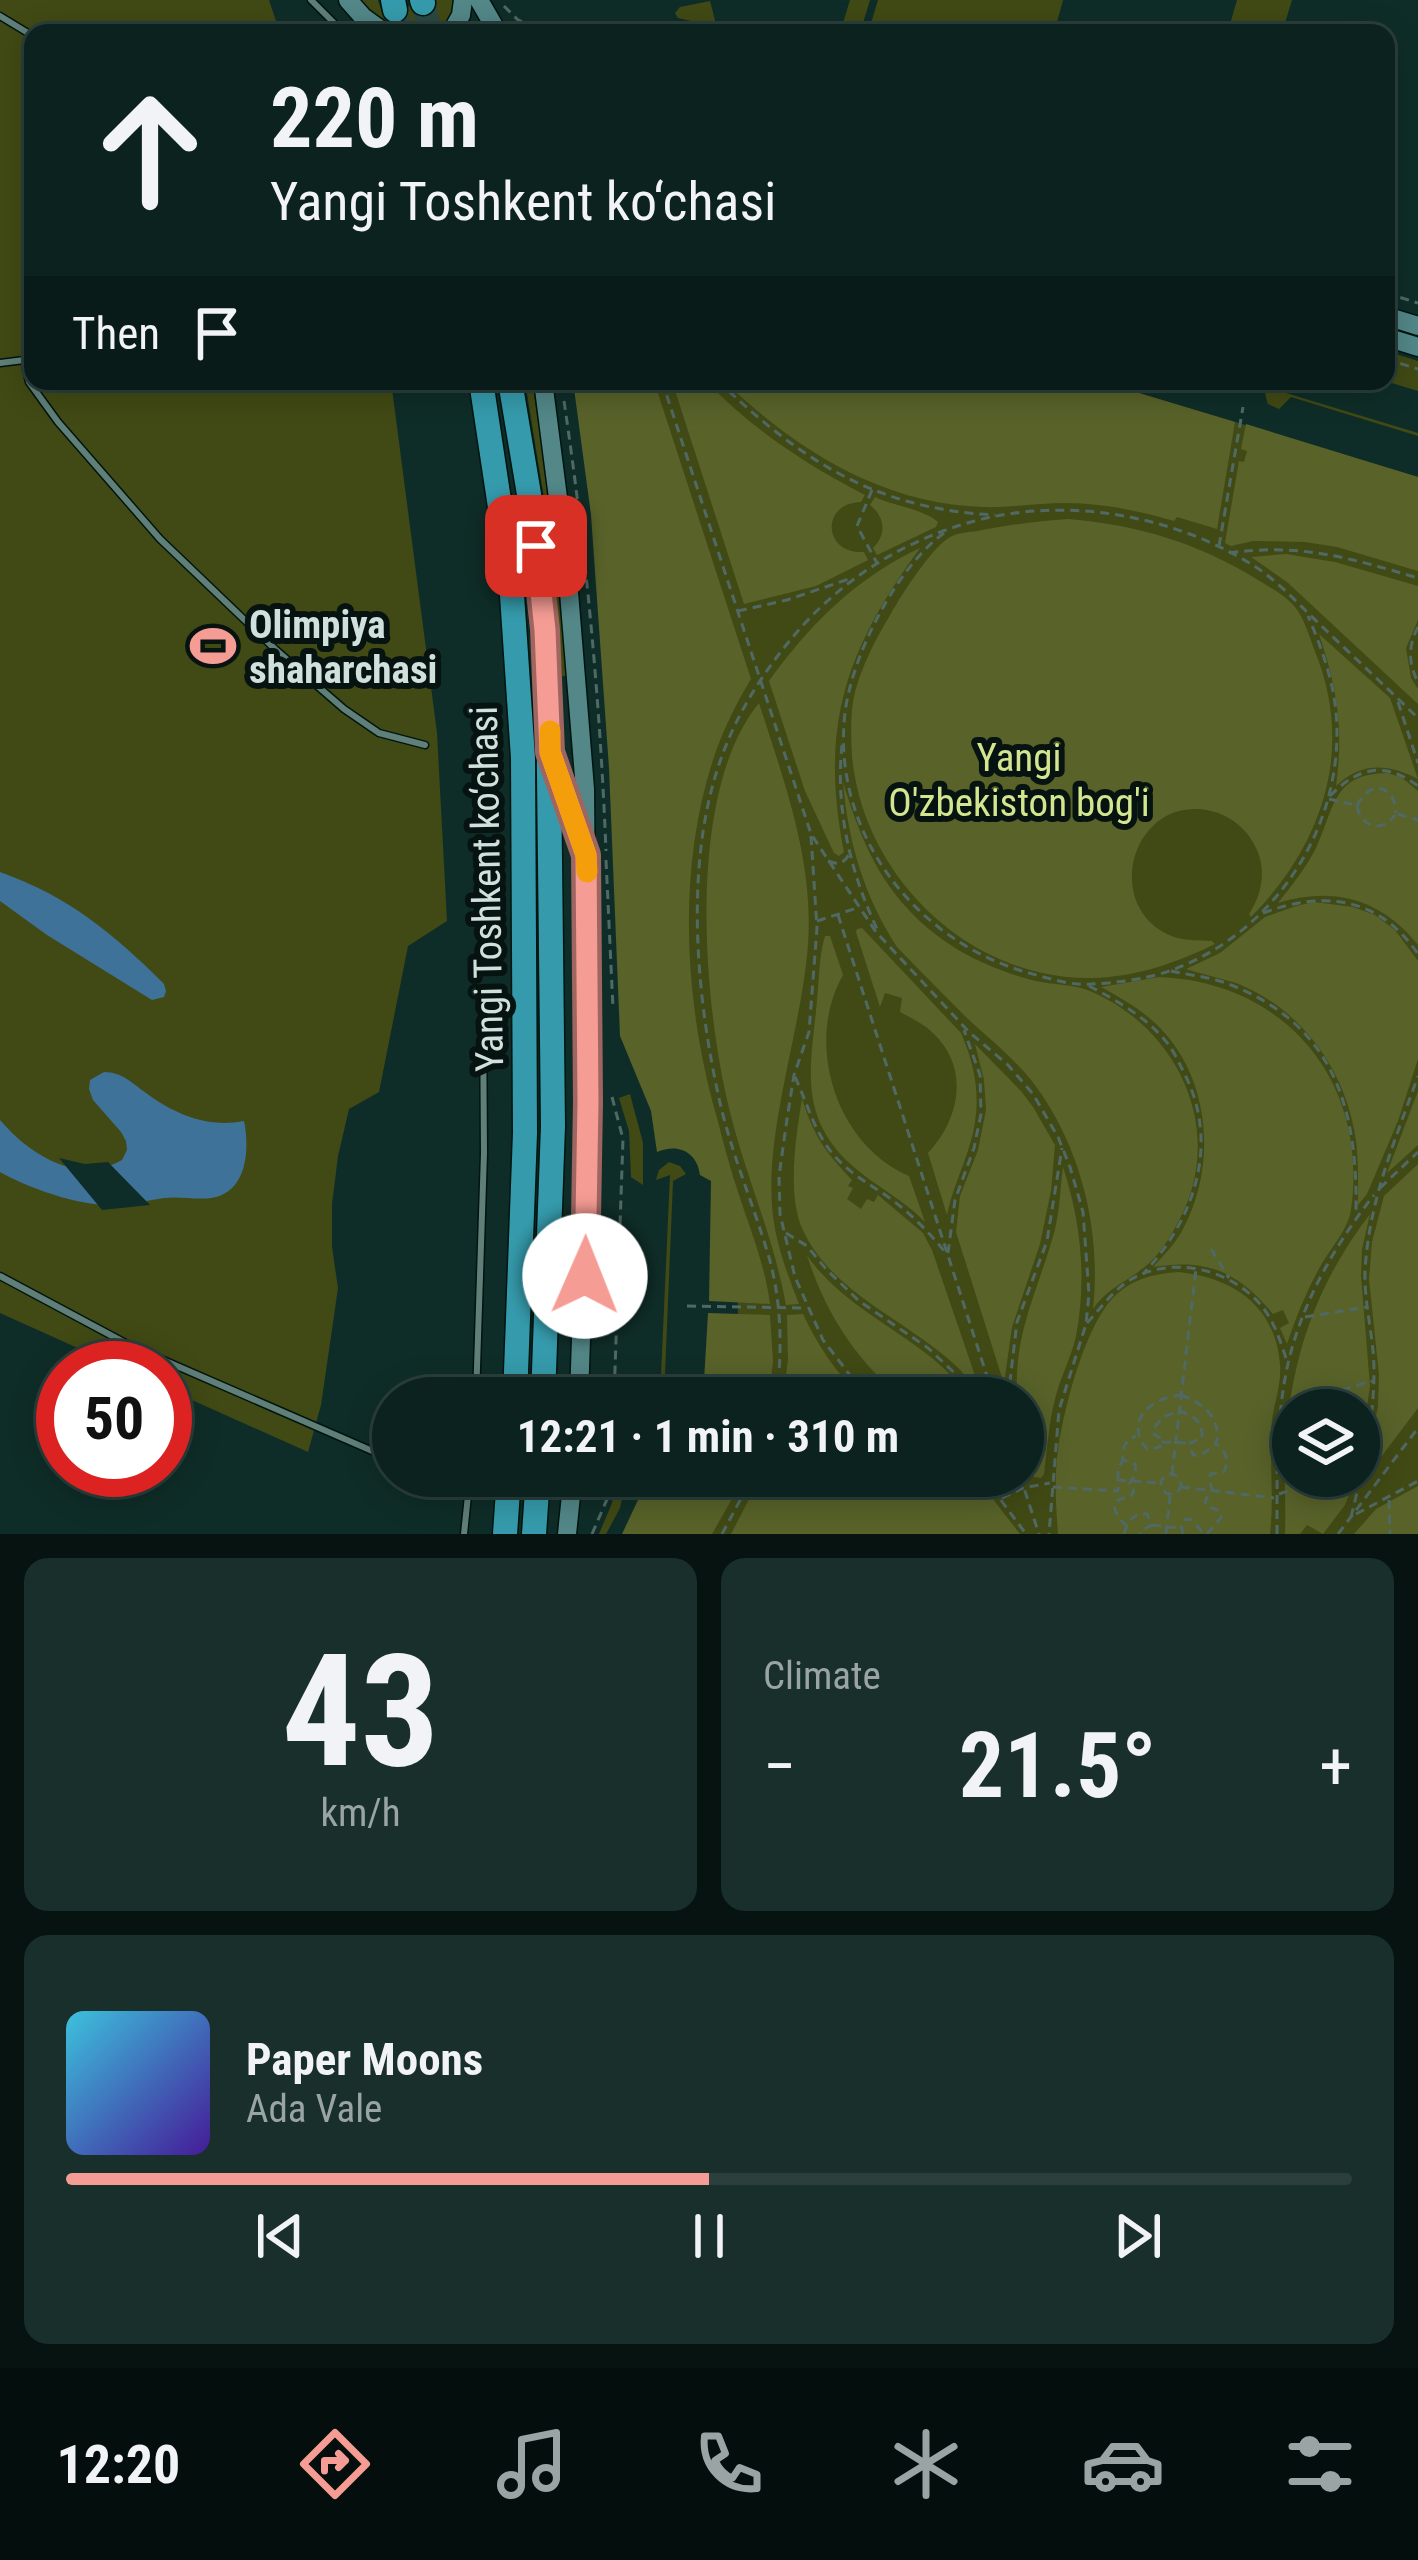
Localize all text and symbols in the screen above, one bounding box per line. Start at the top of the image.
text: 220 m [270,69,479,168]
icon: ahead [72,72,228,228]
text: Yangi Toshkent ko‘chasi [270,170,777,233]
icon: arrive [184,300,250,366]
text: Then [72,307,160,360]
pin [485,495,587,597]
icon: arrive [503,513,569,579]
place label: Olimpiya shaharchasi [249,602,437,693]
sports icon: Olimpiya shaharchasi [188,621,238,671]
street label: Yangi Toshkent ko‘chasi [461,706,513,1072]
park label: Yangi O'zbekiston bog'i [888,735,1150,826]
position arrow [522,1213,648,1339]
speed limit sign: 50 [36,1341,192,1497]
map controls [1272,1389,1380,1497]
button: layers [1272,1389,1380,1497]
text: 12:21 · 1 min · 310 m [517,1410,899,1463]
text: 43 [282,1620,439,1803]
text: Climate [763,1653,881,1699]
text: 21.5° [959,1714,1156,1819]
text: − [763,1728,796,1805]
text: + [1319,1728,1352,1805]
text: km/h [320,1790,401,1836]
text: Paper Moons [246,2033,483,2086]
text: Ada Vale [246,2086,382,2132]
icon: previous [247,2203,313,2269]
icon: pause [676,2203,742,2269]
icon: next [1105,2203,1171,2269]
icon: directions [293,2422,377,2506]
icon: music [490,2422,574,2506]
icon: phone [687,2422,771,2506]
icon: climate [884,2422,968,2506]
icon: car [1081,2422,1165,2506]
icon: filters [1278,2422,1362,2506]
text: 12:20 [56,2433,180,2496]

